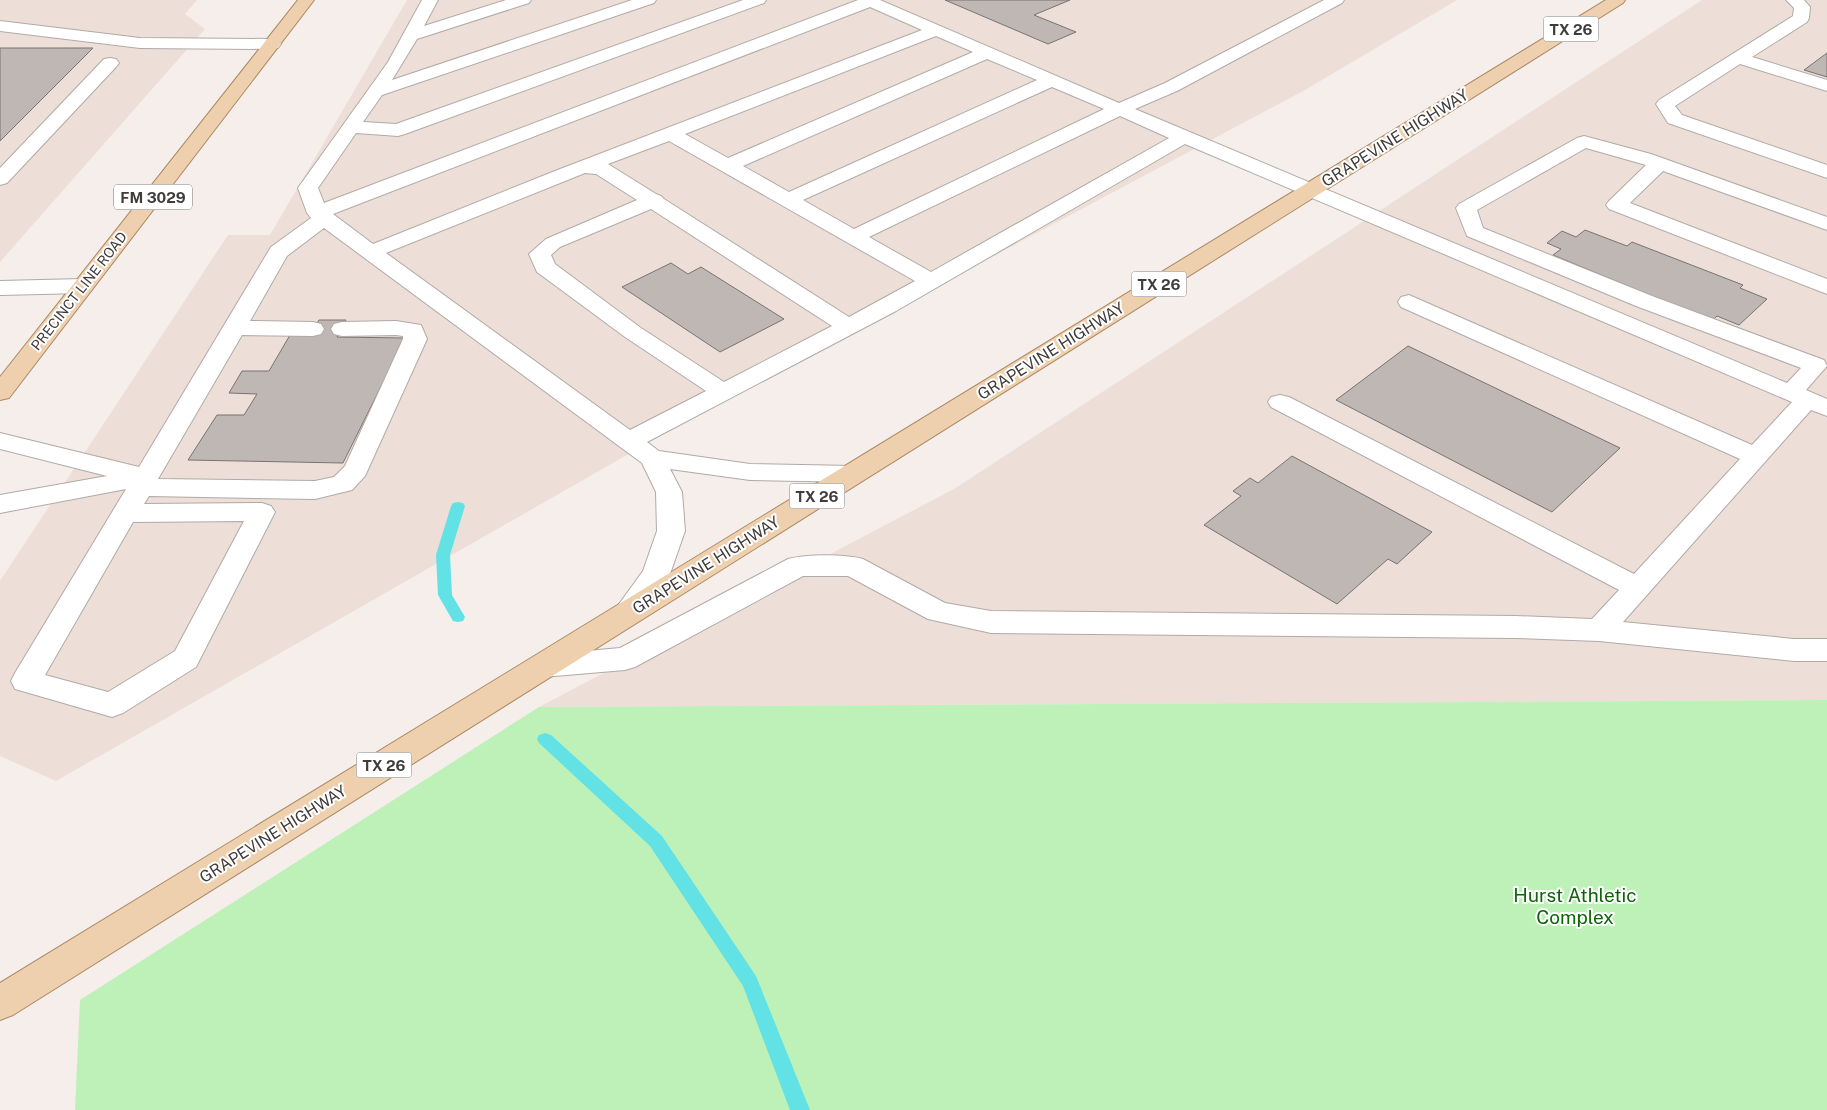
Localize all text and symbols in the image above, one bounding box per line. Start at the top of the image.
road number: TX 26 [1544,16,1598,42]
street label: GRAPEVINE HIGHWAY [1318,85,1472,191]
road number: FM 3029 [114,184,192,210]
street label: PRECINCT LINE ROAD [28,229,130,353]
road number: TX 26 [1132,272,1186,296]
street label: GRAPEVINE HIGHWAY [974,298,1128,404]
road number: TX 26 [790,484,844,508]
street label: GRAPEVINE HIGHWAY [629,512,783,618]
road number: TX 26 [356,752,412,778]
street label: GRAPEVINE HIGHWAY [196,781,350,887]
park label: Hurst Athletic Complex [1513,884,1637,928]

